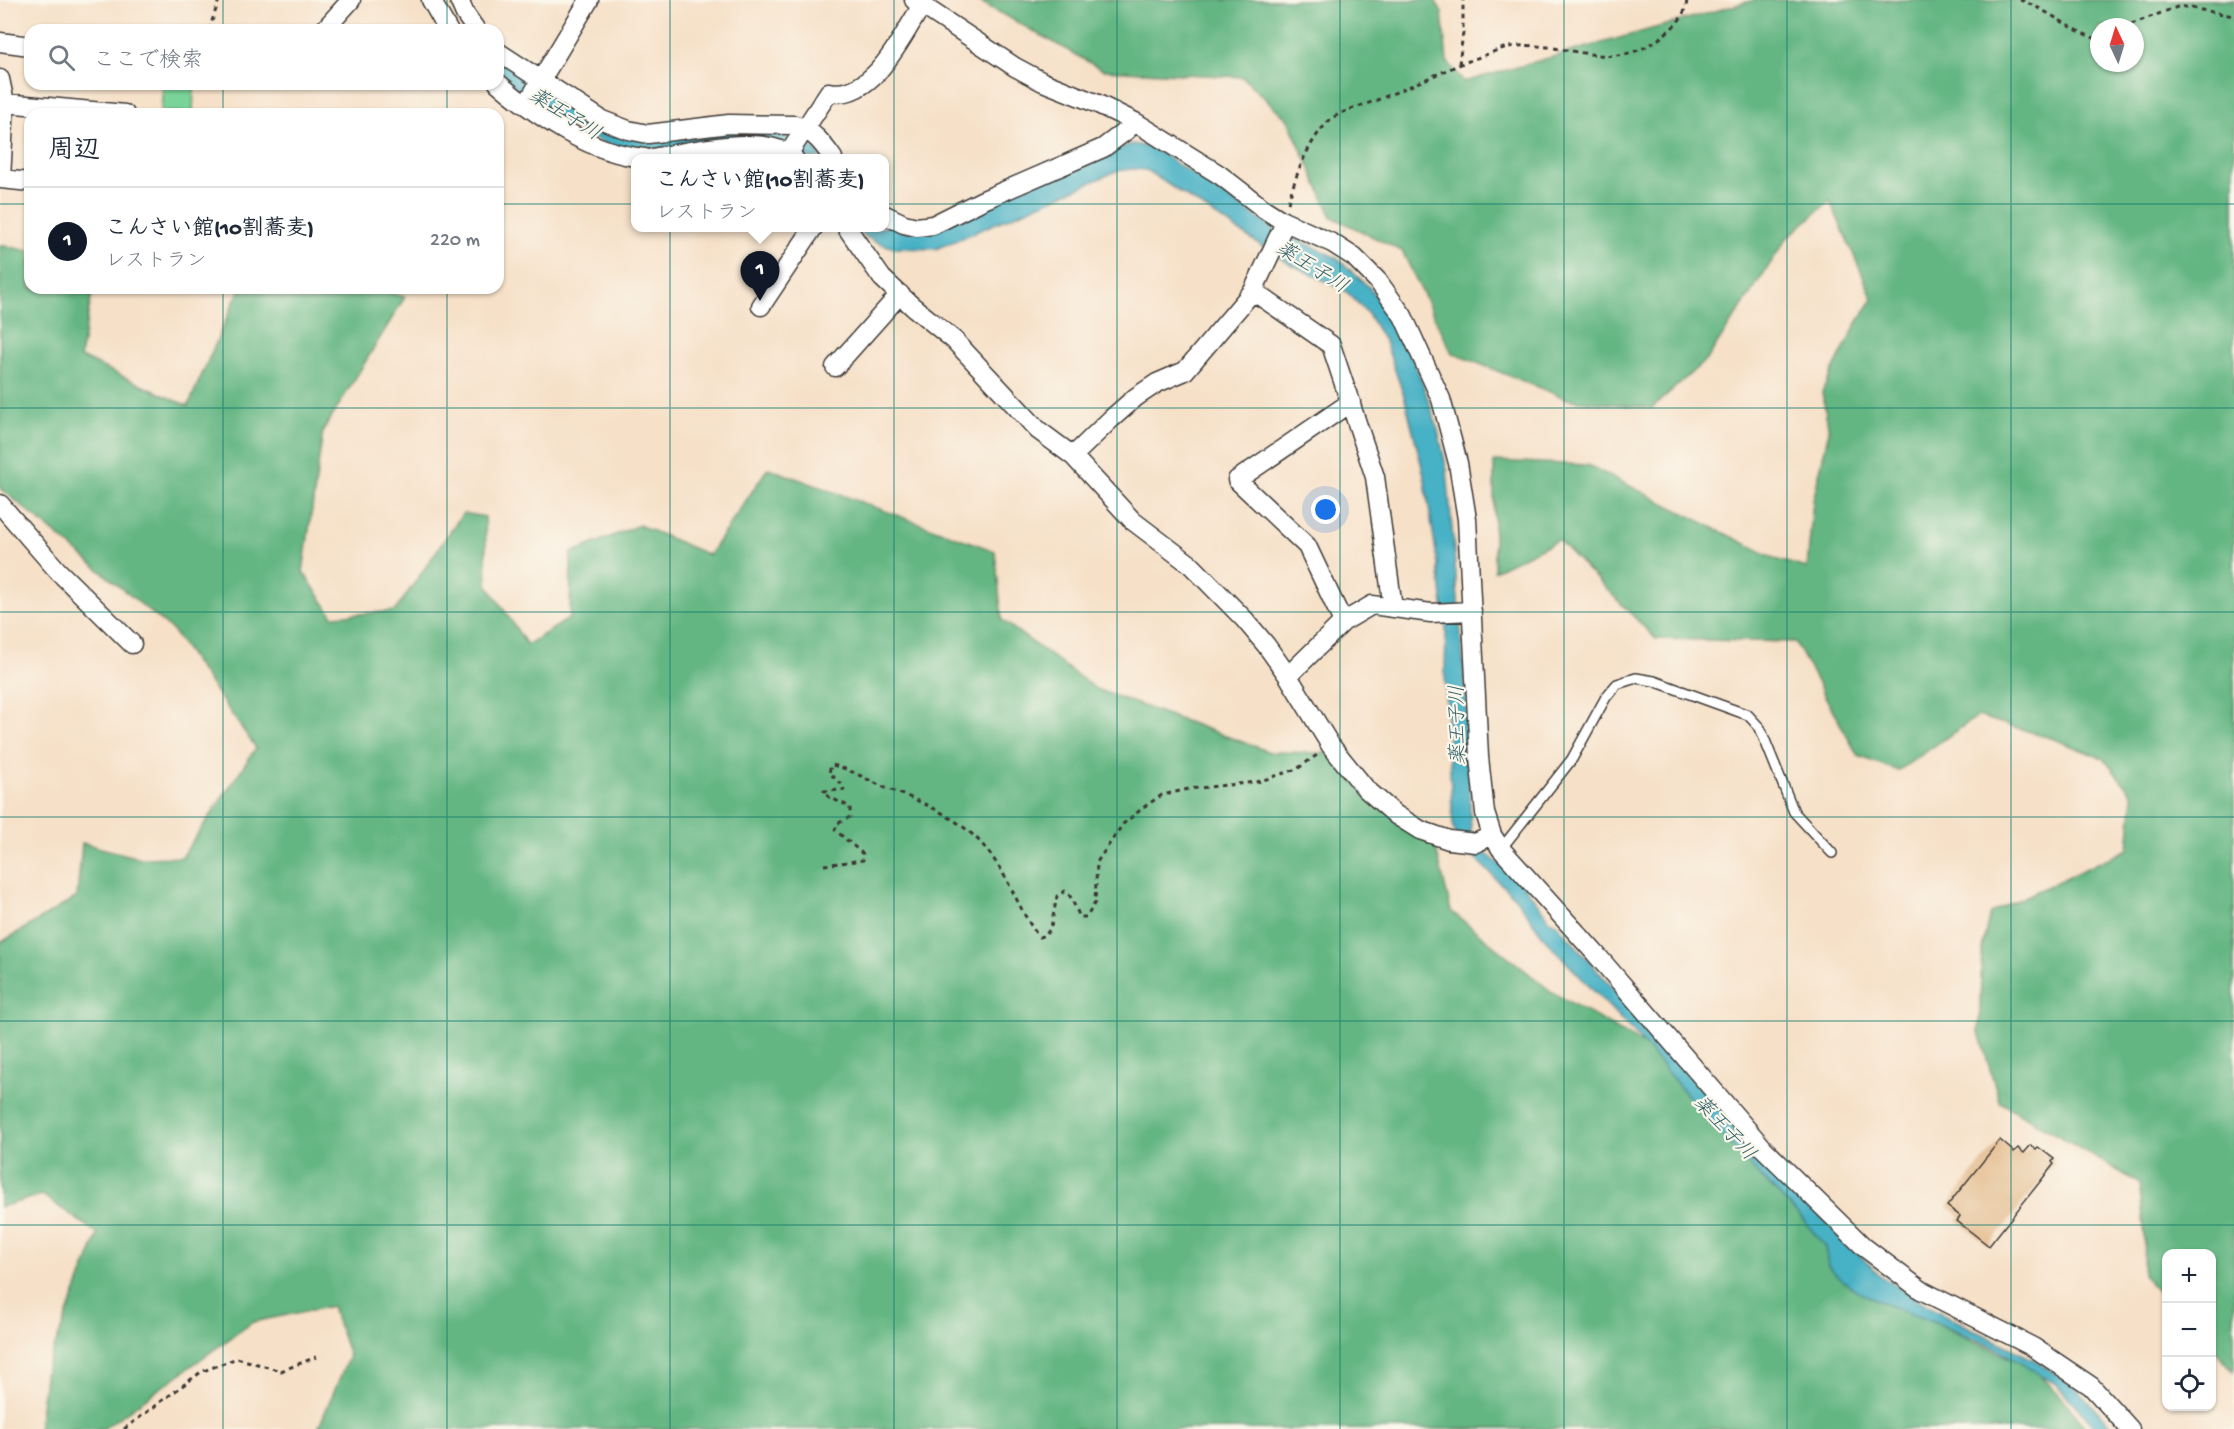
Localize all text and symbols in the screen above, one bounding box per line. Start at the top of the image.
north arrow [2090,18,2144,72]
search box [24,24,504,90]
icon: search [45,41,78,74]
text: ここで検索 [93,49,203,75]
water label: 薬王子川 [524,83,605,147]
text: 周辺 [48,137,100,168]
popup [631,154,889,232]
text: こんさい館(10割蕎麦) [656,169,864,195]
text: レストラン [656,203,757,226]
text: こんさい館(10割蕎麦) [105,217,314,243]
text: 1 [63,230,72,253]
text: 220 m [430,230,480,253]
water label: 薬王子川 [1271,236,1352,300]
text: レストラン [105,251,207,274]
pin: 1 [740,252,780,301]
your location [1311,495,1340,524]
water label: 薬王子川 [1445,685,1472,765]
water label: 薬王子川 [1688,1091,1761,1166]
map controls [2162,1249,2216,1411]
button: + [2162,1249,2216,1303]
button: − [2162,1303,2216,1357]
button: locate [2162,1357,2216,1411]

